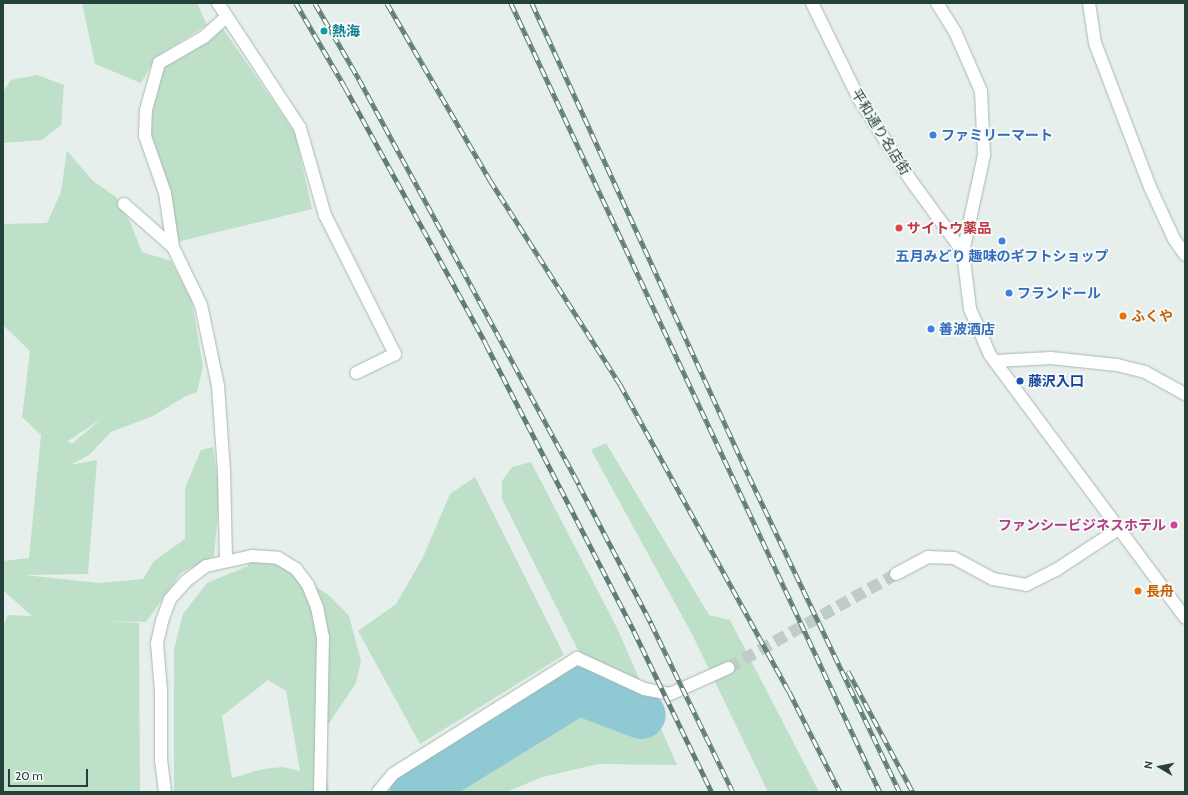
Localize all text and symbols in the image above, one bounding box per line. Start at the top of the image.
place label: 熱海 [332,23,360,39]
marker: 熱海 [319,26,329,36]
street label: 平和通り名店街 [848,86,914,178]
place label: ファミリーマート [941,127,1053,143]
marker: ファミリーマート [928,130,938,140]
place label: サイトウ薬品 [907,220,991,236]
marker: サイトウ薬品 [894,223,904,233]
marker: 五月みどり 趣味のギフトショップ [997,236,1007,246]
place label: 五月みどり 趣味のギフトショップ [895,248,1109,264]
place label: フランドール [1017,285,1101,301]
marker: フランドール [1004,288,1014,298]
place label: ふくや [1131,308,1173,324]
marker: ふくや [1118,311,1128,321]
place label: 善波酒店 [939,321,995,337]
marker: 善波酒店 [926,324,936,334]
place label: 藤沢入口 [1028,373,1084,389]
marker: 藤沢入口 [1015,376,1025,386]
place label: ファンシービジネスホテル [998,517,1166,533]
marker: ファンシービジネスホテル [1169,520,1179,530]
place label: 長舟 [1146,583,1174,599]
marker: 長舟 [1133,586,1143,596]
north arrow [1140,747,1180,787]
text: N [1141,760,1156,770]
scale bar [10,761,90,787]
text: 20 m [15,768,43,783]

